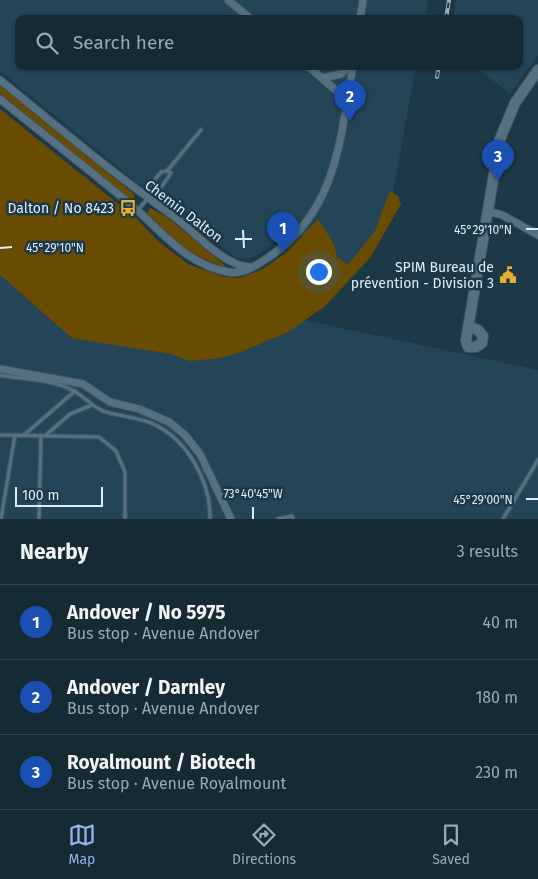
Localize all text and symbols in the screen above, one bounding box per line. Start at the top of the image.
search box [15,15,523,70]
icon: search [33,29,61,57]
text: Search here [73,31,174,54]
pin: 2 [334,80,366,121]
pin: 3 [482,140,514,181]
street label: Chemin Dalton [141,177,226,246]
bus stop icon: Dalton / No 8423 [118,198,138,218]
place label: Dalton / No 8423 [7,200,114,217]
pin: 1 [267,212,299,253]
text: 45°29'10"N [454,223,512,237]
text: 45°29'10"N [26,241,84,255]
your location [306,259,332,285]
place label: SPIM Bureau de prévention - Division 3 [351,259,494,292]
public building icon: SPIM Bureau de prévention - Division 3 [498,265,518,285]
scale bar [15,484,102,507]
text: 100 m [22,487,59,504]
text: 73°40'45"W [223,487,283,501]
text: 45°29'00"N [453,493,513,507]
text: Nearby [20,539,88,565]
text: 3 results [457,542,518,561]
text: Andover / No 5975 [67,601,225,624]
text: 1 [32,613,40,632]
text: 40 m [483,613,518,632]
text: Bus stop · Avenue Andover [67,624,259,643]
text: Andover / Darnley [67,676,225,699]
text: 2 [32,688,40,707]
text: 180 m [475,688,518,707]
text: Bus stop · Avenue Andover [67,699,259,718]
text: Royalmount / Biotech [67,751,256,774]
text: 3 [32,763,40,782]
text: 230 m [475,763,518,782]
text: Bus stop · Avenue Royalmount [67,774,286,793]
tab: Map [68,821,96,868]
tab: Directions [232,821,296,868]
tab: Saved [432,821,470,868]

